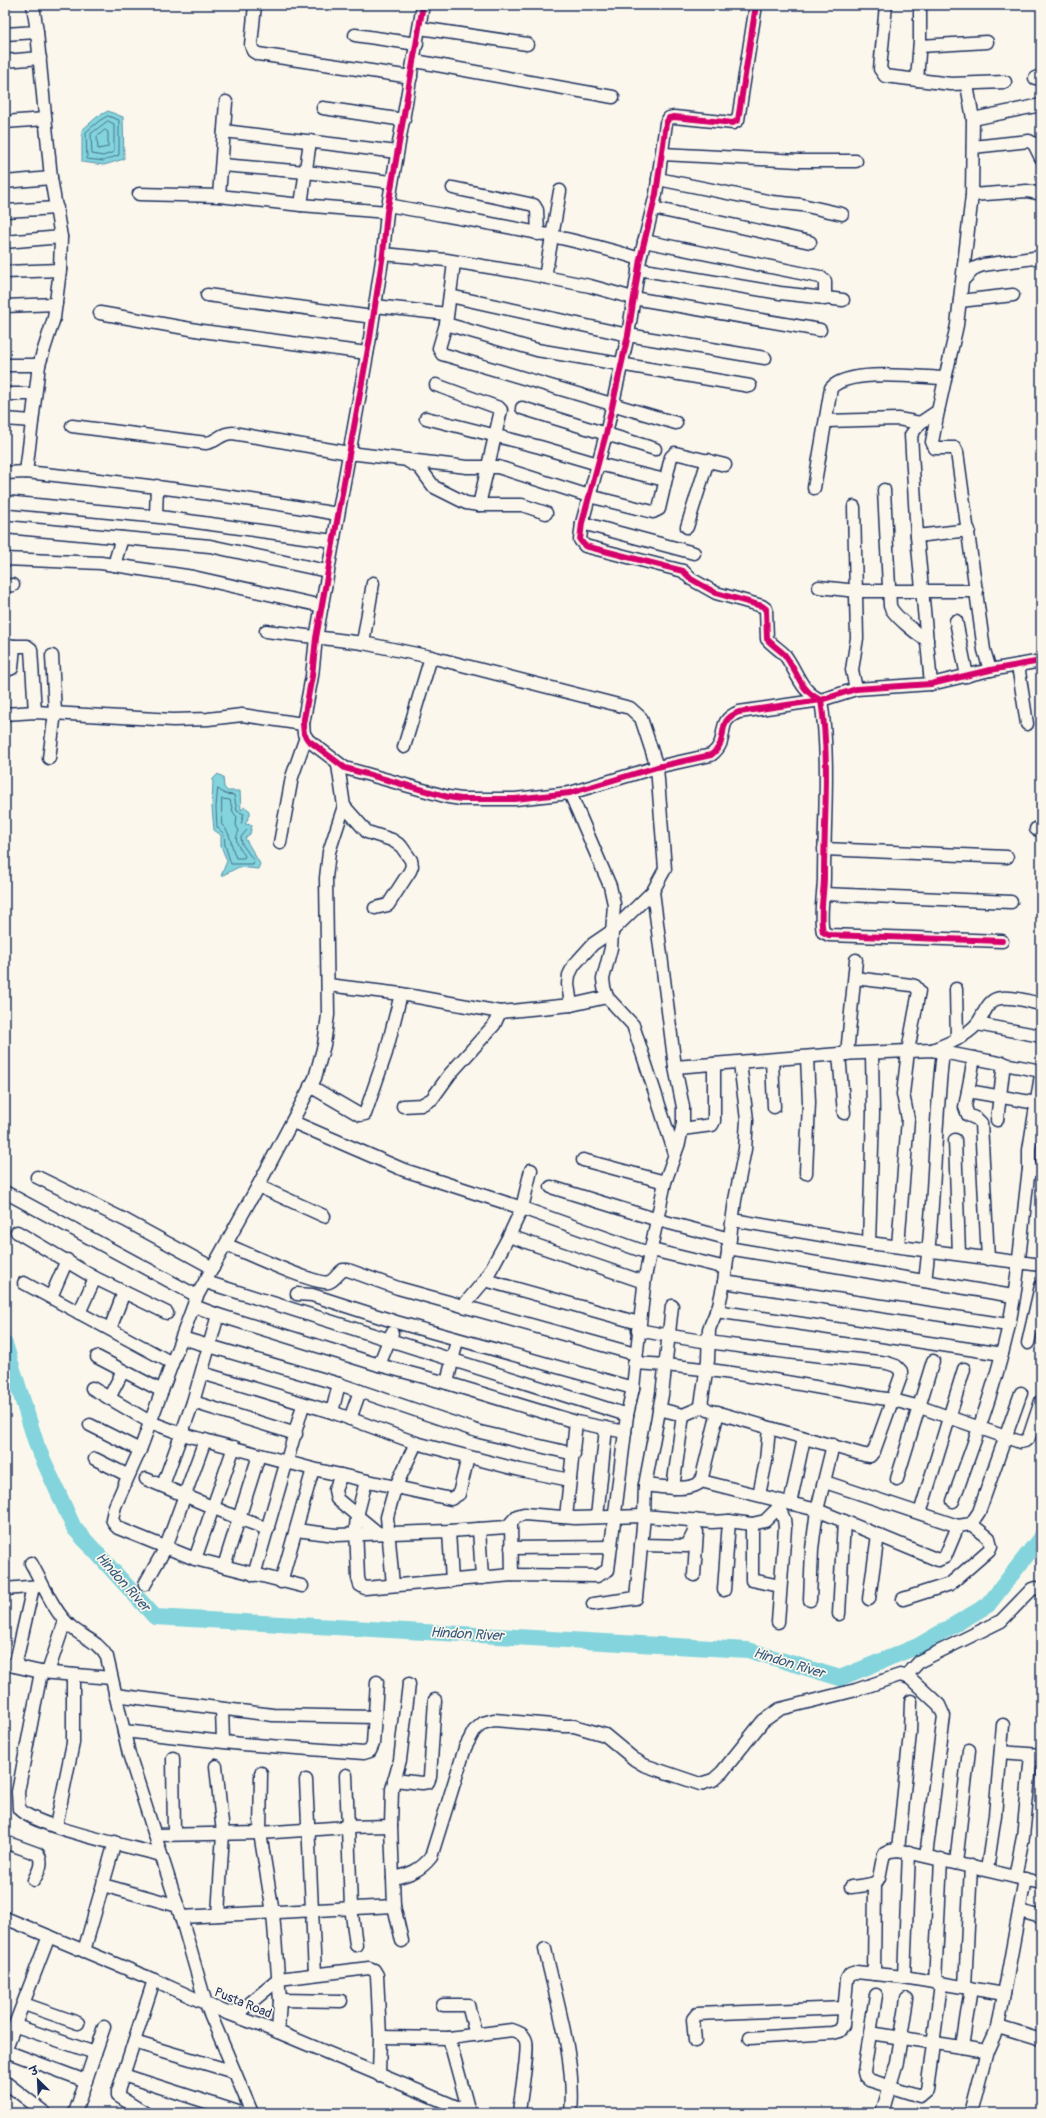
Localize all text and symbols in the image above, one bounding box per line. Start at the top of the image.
water label: Hindon River [92,1549,155,1616]
water label: Hindon River [430,1624,506,1645]
water label: Hindon River [751,1644,828,1682]
street label: Pusta Road [212,1984,274,2022]
north arrow [18,2060,58,2100]
text: उ [27,2063,42,2079]

